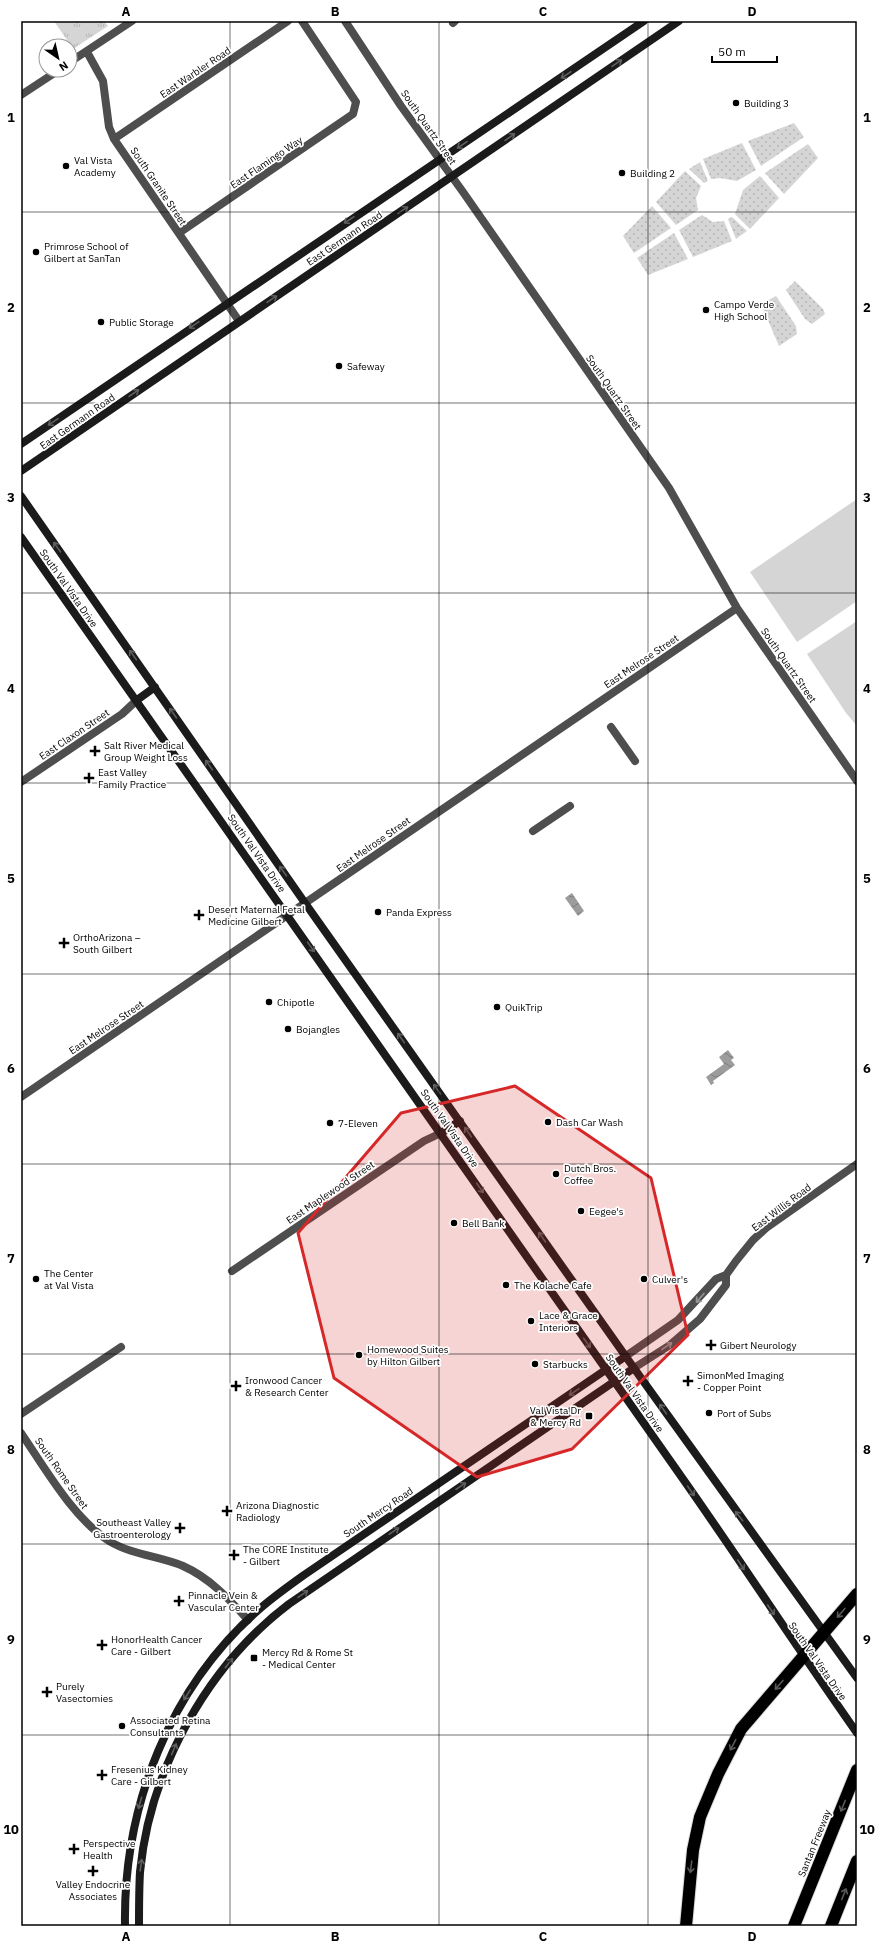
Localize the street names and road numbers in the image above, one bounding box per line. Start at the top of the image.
street label: East Warbler Road [157,44,233,101]
street label: South Quartz Street [398,87,460,168]
street label: East Flamingo Way [228,133,305,191]
street label: South Granite Street [128,145,190,228]
street label: East Germann Road [304,208,385,269]
street label: South Quartz Street [583,352,645,433]
street label: East Germann Road [37,391,117,452]
street label: South Val Vista Drive [37,547,101,630]
street label: South Quartz Street [758,625,820,706]
street label: East Melrose Street [601,631,682,691]
street label: East Claxon Street [37,706,112,763]
street label: South Val Vista Drive [225,812,289,895]
street label: East Melrose Street [334,814,413,875]
street label: East Melrose Street [66,997,147,1057]
street label: South Val Vista Drive [418,1087,482,1170]
street label: East Maplewood Street [284,1158,377,1227]
street label: East Willis Road [749,1181,814,1234]
street label: South Val Vista Drive [603,1352,667,1435]
street label: South Rome Street [32,1435,91,1512]
street label: South Mercy Road [341,1484,416,1541]
street label: South Val Vista Drive [786,1620,850,1703]
street label: Santan Freeway [795,1808,834,1879]

